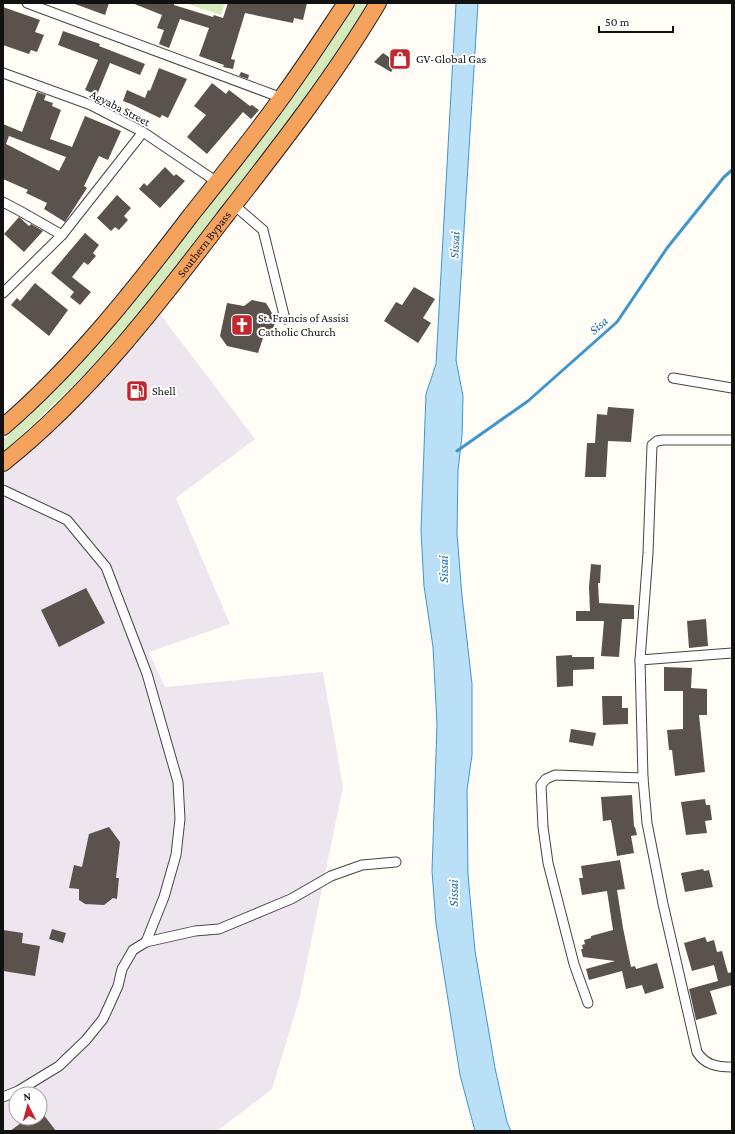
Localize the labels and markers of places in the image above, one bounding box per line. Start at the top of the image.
shop icon: GV-Global Gas [387,46,413,72]
place label: GV-Global Gas [416,52,486,66]
place label: St. Francis of Assisi Catholic Church [258,311,349,339]
church icon: St. Francis of Assisi Catholic Church [229,312,255,338]
fuel station icon: Shell [124,378,150,404]
place label: Shell [152,384,176,398]

